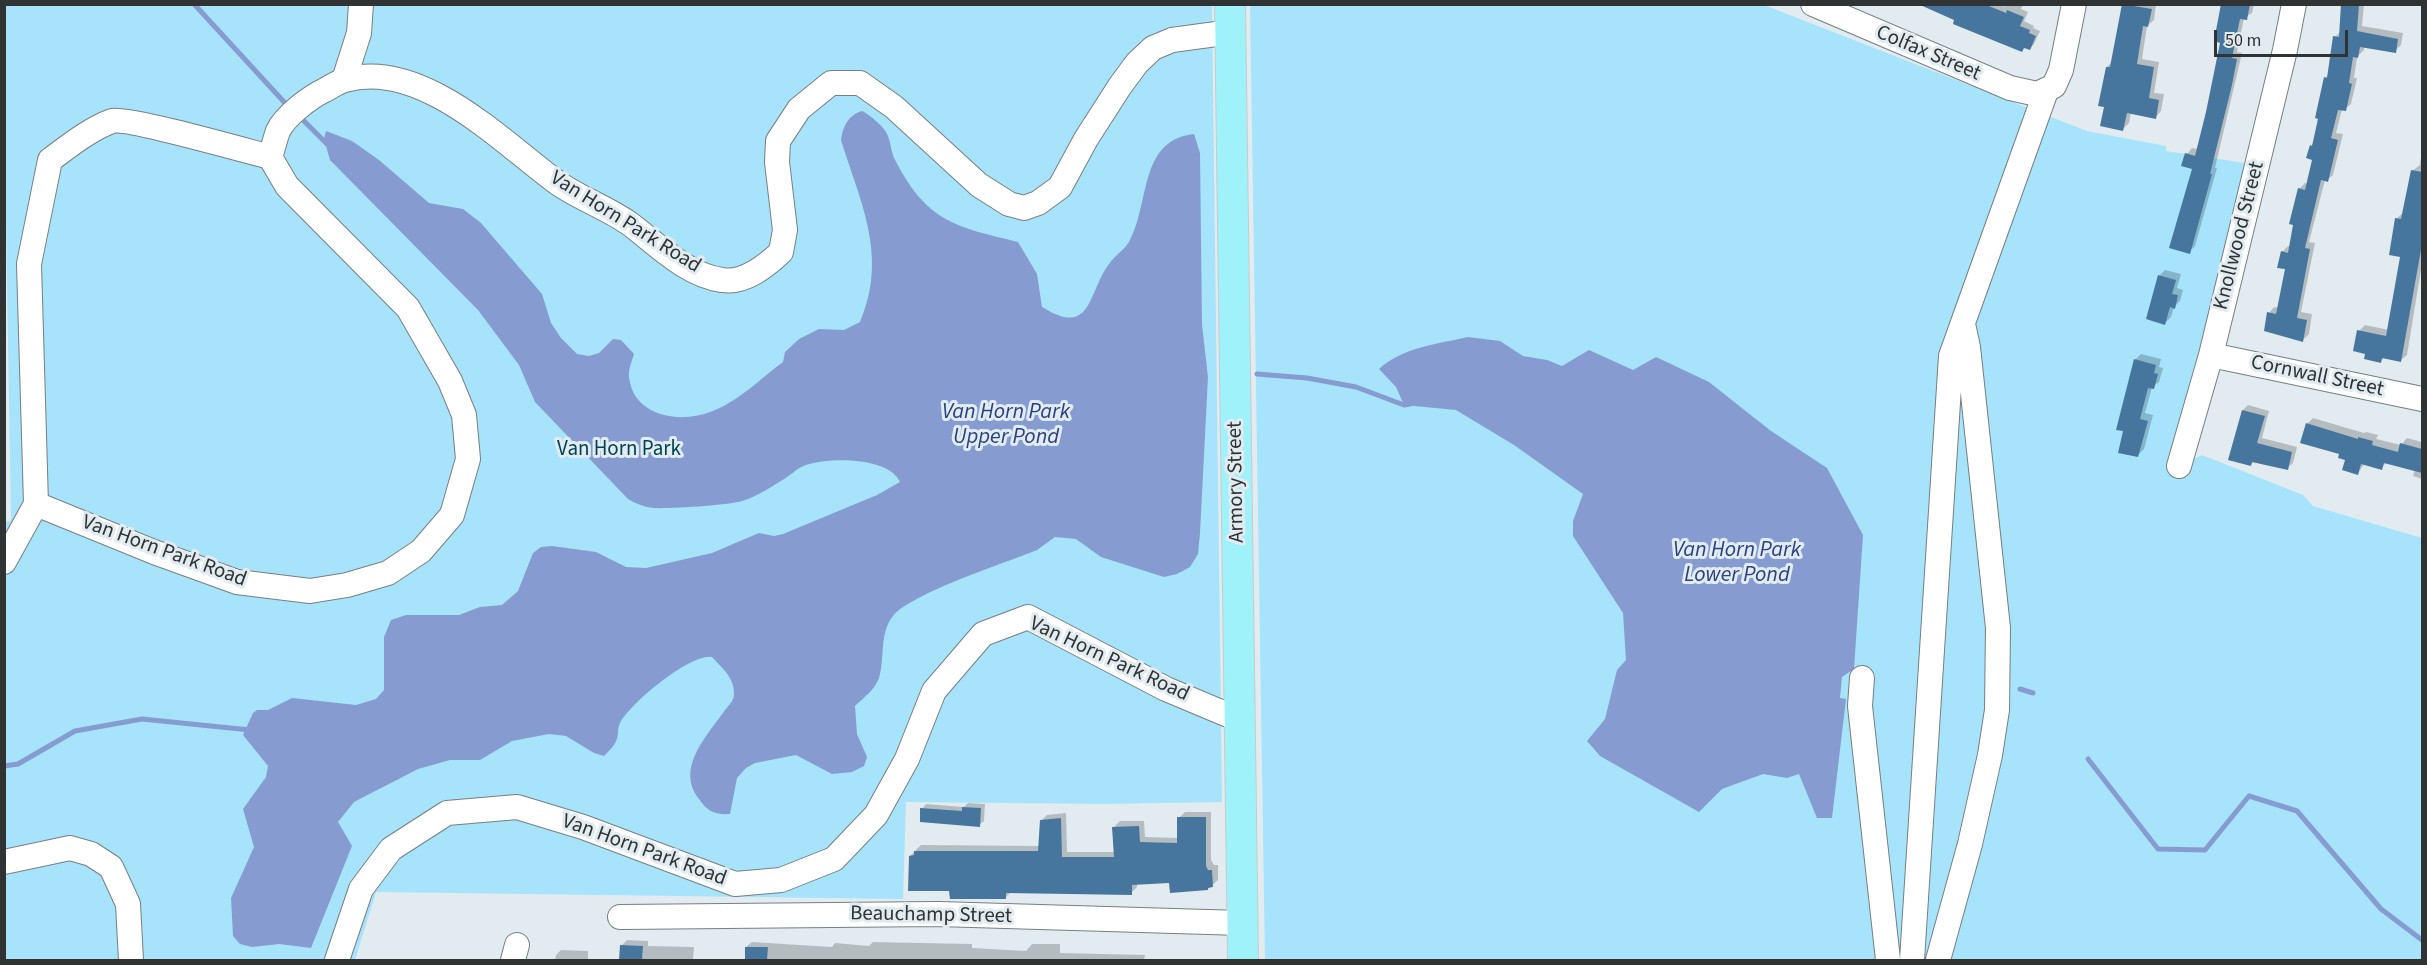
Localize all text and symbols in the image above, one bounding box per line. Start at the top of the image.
scale bar [2217,18,2350,56]
street label: Colfax Street [1872,21,1984,87]
text: 50 m [2225,28,2261,53]
street label: Knollwood Street [2209,159,2271,313]
street label: Van Horn Park Road [545,166,705,280]
street label: Cornwall Street [2248,351,2386,403]
water label: Van Horn Park Upper Pond [942,400,1070,452]
street label: Armory Street [1223,421,1251,543]
park label: Van Horn Park [557,437,681,463]
street label: Van Horn Park Road [78,511,250,593]
water label: Van Horn Park Lower Pond [1673,538,1801,590]
street label: Van Horn Park Road [1025,612,1193,708]
street label: Van Horn Park Road [558,810,730,892]
street label: Beauchamp Street [850,902,1012,930]

